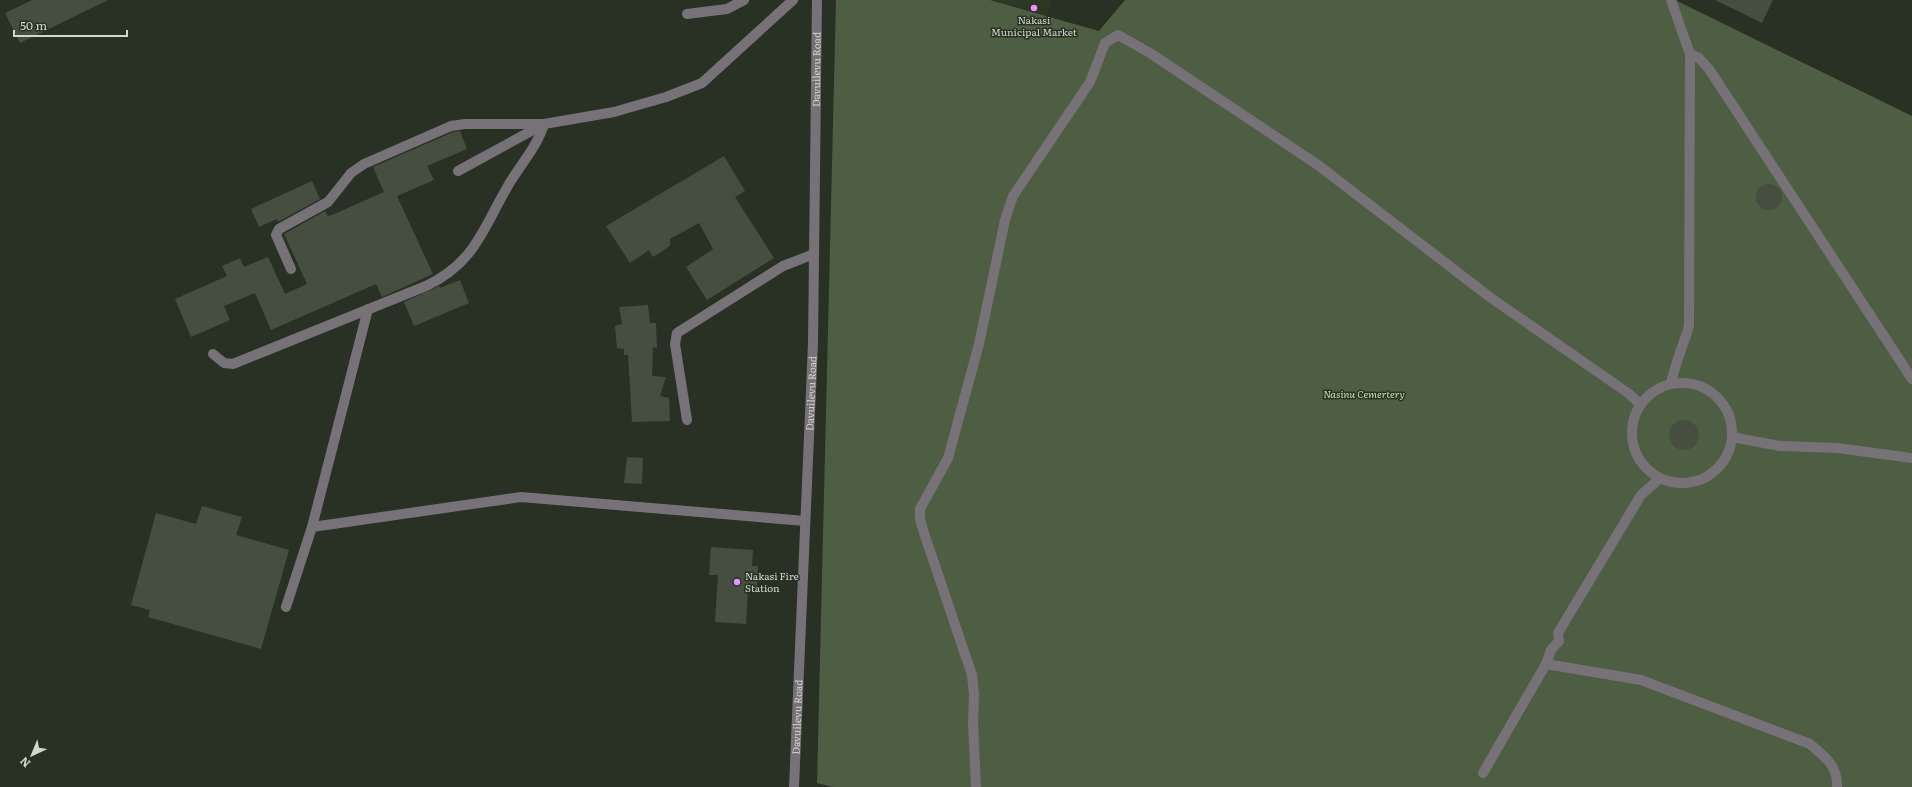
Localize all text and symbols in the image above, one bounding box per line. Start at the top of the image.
marker: Nakasi Municipal Market [1029,3,1039,13]
scale bar [14,12,127,38]
place label: Nakasi Municipal Market [991,12,1077,39]
text: 50 m [20,16,47,34]
street label: Davuilevu Road [808,32,824,107]
street label: Davuilevu Road [801,355,819,431]
park label: Nasinu Cemertery [1323,386,1405,401]
place label: Nakasi Fire Station [745,568,799,595]
marker: Nakasi Fire Station [732,577,742,587]
street label: Davuilevu Road [787,679,806,755]
north arrow [12,735,52,775]
text: N [15,754,33,772]

